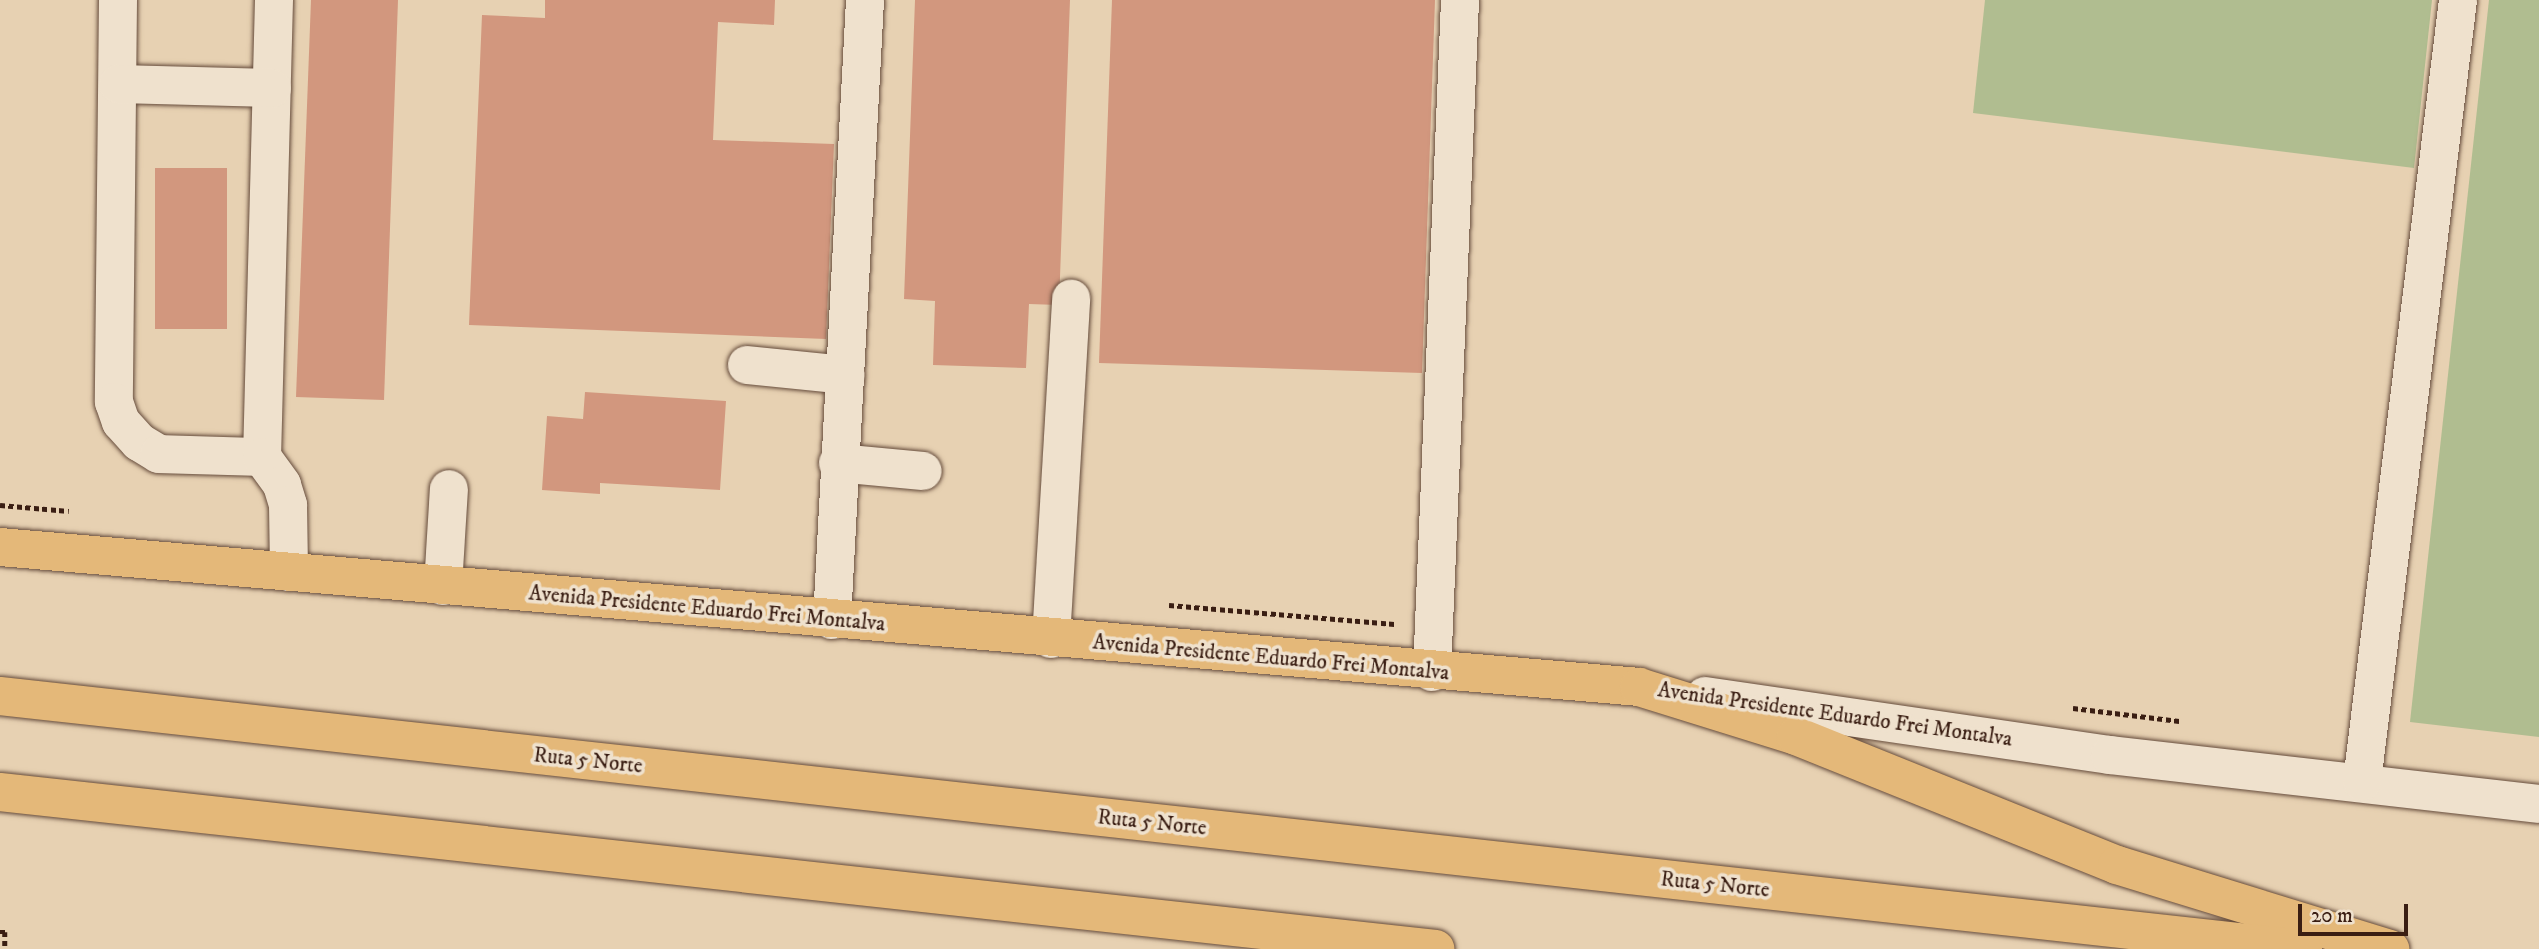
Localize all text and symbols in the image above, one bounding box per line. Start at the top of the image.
street label: Avenida Presidente Eduardo Frei Montalva [528,581,886,637]
street label: Avenida Presidente Eduardo Frei Montalva [1092,630,1450,686]
street label: Avenida Presidente Eduardo Frei Montalva [1656,678,2014,752]
street label: Ruta 5 Norte [532,743,644,779]
street label: Ruta 5 Norte [1096,805,1208,841]
street label: Ruta 5 Norte [1659,867,1771,903]
scale bar [2301,890,2411,934]
text: 20 m [2311,903,2353,929]

